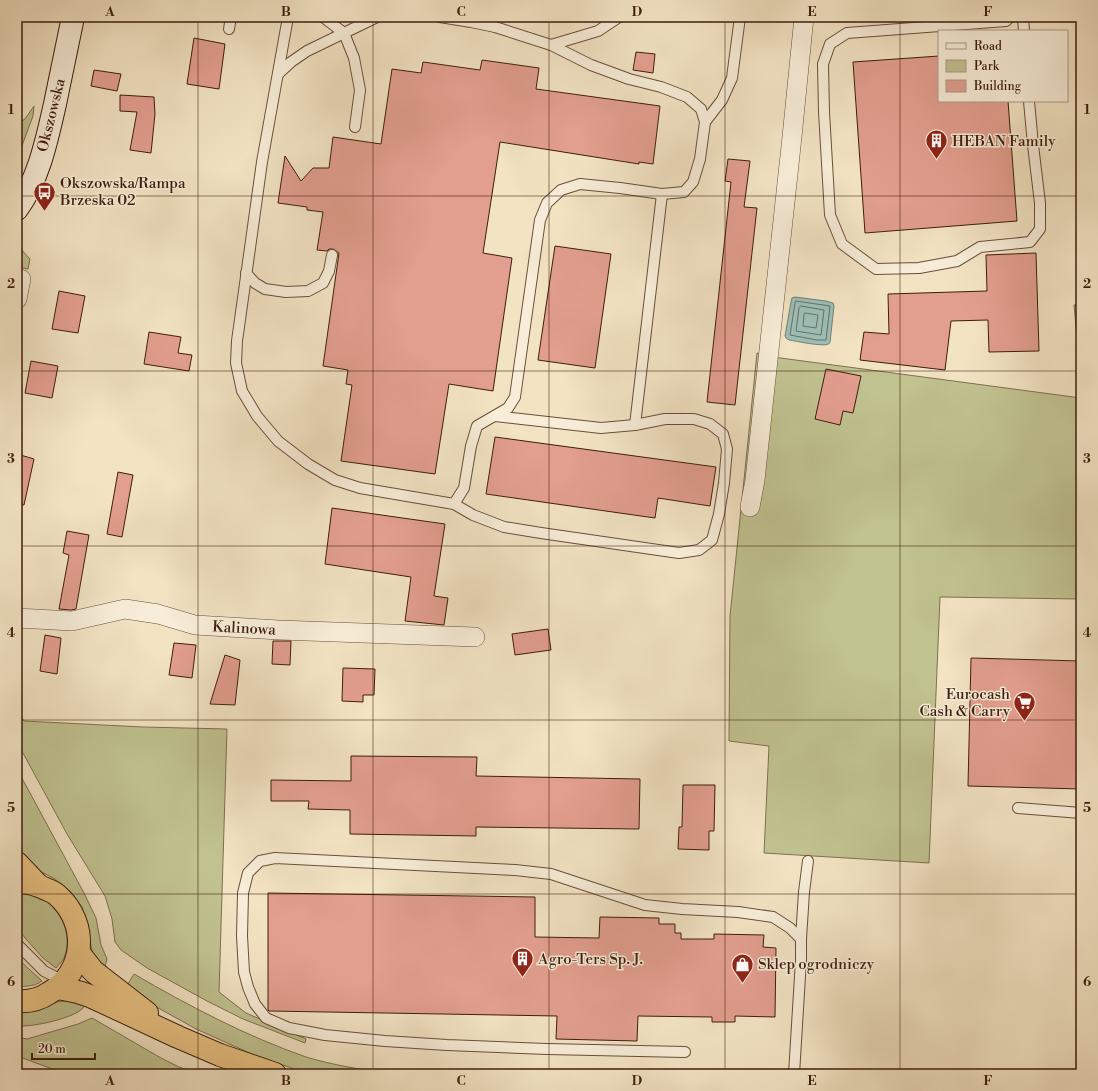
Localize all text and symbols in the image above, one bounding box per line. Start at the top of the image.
text: A [104,4,115,20]
text: B [281,4,291,20]
text: C [456,4,466,20]
text: D [632,4,642,20]
text: E [807,4,817,20]
text: F [983,4,993,20]
legend [938,30,1068,102]
text: Road [974,39,1002,54]
text: Park [974,59,1000,74]
street label: Okszowska [33,76,70,154]
text: Building [973,79,1022,94]
text: 1 [8,102,15,118]
text: 1 [1084,102,1091,118]
building icon: HEBAN Family [923,128,949,161]
place label: HEBAN Family [952,132,1056,151]
place label: Okszowska/Rampa Brzeska 02 [59,174,186,210]
bus stop icon: Okszowska/Rampa Brzeska 02 [32,179,58,212]
text: 2 [7,276,15,292]
text: 2 [1083,276,1091,292]
text: 3 [7,451,15,467]
text: 3 [1083,451,1091,467]
street label: Kalinowa [212,617,277,640]
text: 4 [7,625,16,641]
text: 4 [1083,625,1092,641]
place label: Eurocash Cash & Carry [919,685,1011,721]
supermarket icon: Eurocash Cash & Carry [1012,690,1038,723]
text: 5 [7,800,15,816]
text: 5 [1083,800,1091,816]
building icon: Agro-Ters Sp. J. [509,946,535,979]
place label: Agro-Ters Sp. J. [537,950,643,969]
shop icon: Sklep ogrodniczy [729,951,755,984]
place label: Sklep ogrodniczy [758,955,875,974]
text: 6 [7,974,15,990]
text: 6 [1083,974,1091,990]
scale bar [32,1035,95,1061]
text: 20 m [38,1042,66,1057]
text: A [104,1073,115,1089]
text: B [281,1073,291,1089]
text: C [456,1073,466,1089]
text: D [632,1073,642,1089]
text: E [807,1073,817,1089]
text: F [983,1073,993,1089]

